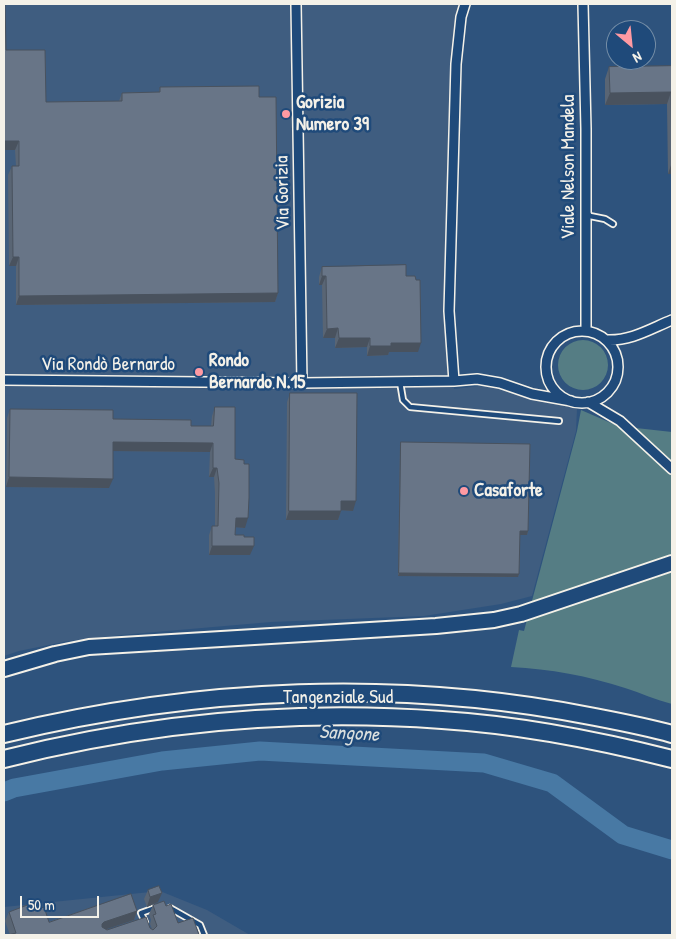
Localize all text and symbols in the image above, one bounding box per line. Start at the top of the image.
north arrow [606,20,656,70]
text: N [630,48,646,68]
place label: Gorizia Numero 39 [296,92,369,136]
street label: Viale Nelson Mandela [558,95,580,239]
marker: Gorizia Numero 39 [280,108,292,120]
street label: Via Gorizia [271,155,295,231]
place label: Rondo Bernardo N.15 [209,350,305,394]
street label: Via Rondò Bernardo [41,354,175,376]
marker: Rondo Bernardo N.15 [193,366,205,378]
place label: Casaforte [474,480,543,502]
marker: Casaforte [458,485,470,497]
street label: Tangenziale Sud [283,687,393,709]
water label: Sangone [318,720,380,748]
scale bar [22,886,101,918]
text: 50 m [28,894,55,915]

